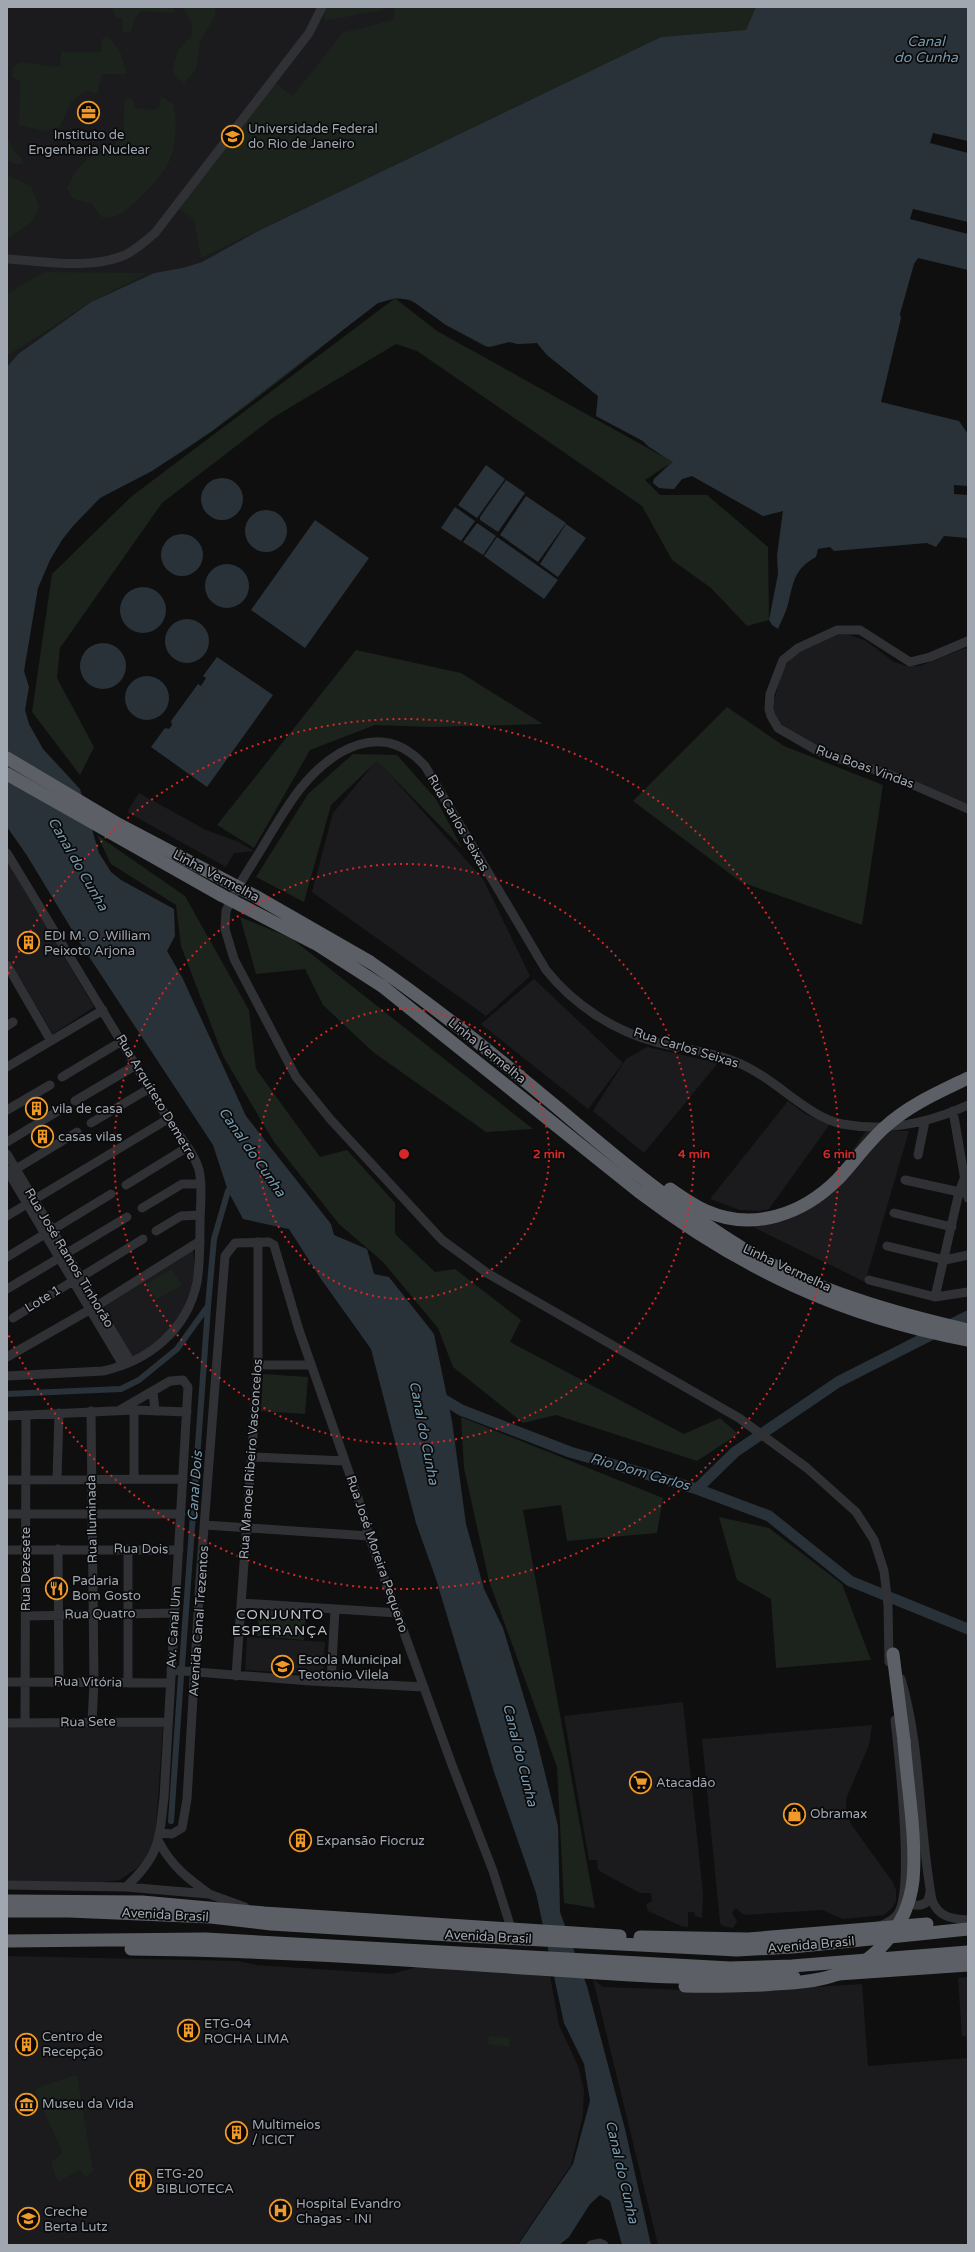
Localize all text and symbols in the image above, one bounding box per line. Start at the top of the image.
water label: Canal do Cunha [894,33,959,66]
office icon: Instituto de Engenharia Nuclear [76,100,102,126]
place label: Universidade Federal do Rio de Janeiro [248,121,378,152]
school or university icon: Universidade Federal do Rio de Janeiro [220,123,246,149]
place label: Instituto de Engenharia Nuclear [28,127,150,158]
street label: Rua Boas Vindas [814,742,916,792]
street label: Rua Carlos Seixas [424,772,492,874]
water label: Canal do Cunha [44,814,112,915]
street label: Linha Vermelha [170,846,262,906]
place label: EDI M. O .William Peixoto Arjona [44,928,150,959]
building icon: EDI M. O .William Peixoto Arjona [16,930,42,956]
street label: Linha Vermelha [445,1015,529,1087]
street label: Rua Carlos Seixas [631,1024,741,1072]
street label: Rua Arquiteto Demetre [112,1031,200,1163]
building icon: vila de casa [23,1096,49,1122]
place label: vila de casa [52,1101,123,1117]
water label: Canal do Cunha [215,1104,290,1201]
building icon: casas vilas [29,1124,55,1150]
place label: casas vilas [58,1129,122,1145]
centre of rings [397,1147,411,1161]
text: 2 min [533,1147,565,1161]
text: 4 min [678,1147,710,1161]
text: 6 min [823,1147,855,1161]
street label: Rua José Ramos Tinhorão [21,1185,117,1331]
street label: Linha Vermelha [740,1241,834,1295]
street label: Lote 1 [22,1282,64,1316]
street label: Rua Manoel Ribeiro Vasconcelos [236,1358,266,1560]
water label: Canal do Cunha [406,1380,443,1487]
water label: Canal Dois [184,1449,206,1522]
water label: Rio Dom Carlos [588,1450,693,1495]
street label: Rua José Moreira Pequeno [343,1473,412,1635]
street label: Rua Iluminada [83,1475,101,1563]
street label: Rua Dezesete [18,1527,34,1611]
street label: Rua Dois [113,1541,169,1557]
street label: Avenida Canal Trezentos [186,1545,212,1697]
place label: Padaria Bom Gosto [72,1573,141,1604]
restaurant icon: Padaria Bom Gosto [44,1575,70,1601]
street label: Av. Canal Um [163,1585,185,1669]
street label: Rua Quatro [64,1605,136,1623]
district label: CONJUNTO ESPERANÇA [232,1606,328,1639]
place label: Escola Municipal Teotonio Vilela [298,1652,402,1683]
school or university icon: Escola Municipal Teotonio Vilela [270,1654,296,1680]
street label: Rua Vitória [54,1673,122,1691]
water label: Canal do Cunha [499,1702,541,1809]
street label: Rua Sete [60,1714,116,1730]
supermarket icon: Atacadão [628,1770,654,1796]
place label: Atacadão [656,1775,715,1791]
shop icon: Obramax [781,1801,807,1827]
place label: Obramax [810,1806,867,1822]
building icon: Expansão Fiocruz [287,1828,313,1854]
place label: Expansão Fiocruz [316,1833,425,1849]
street label: Avenida Brasil [121,1905,209,1925]
street label: Avenida Brasil [444,1927,532,1947]
street label: Avenida Brasil [767,1933,855,1957]
place label: ETG-04 ROCHA LIMA [204,2016,289,2047]
building icon: ETG-04 ROCHA LIMA [175,2018,201,2044]
place label: Centro de Recepção [42,2029,103,2060]
building icon: Centro de Recepção [13,2031,39,2057]
museum icon: Museu da Vida [14,2091,40,2117]
place label: Museu da Vida [42,2096,134,2112]
place label: Multimeios / ICICT [252,2117,320,2148]
building icon: Multimeios / ICICT [223,2119,249,2145]
water label: Canal do Cunha [602,2119,642,2226]
place label: ETG-20 BIBLIOTECA [156,2166,234,2197]
building icon: ETG-20 BIBLIOTECA [127,2168,153,2194]
place label: Hospital Evandro Chagas - INI [296,2196,401,2227]
hospital icon: Hospital Evandro Chagas - INI [268,2198,294,2224]
place label: Creche Berta Lutz [44,2204,108,2235]
school or university icon: Creche Berta Lutz [16,2206,42,2232]

